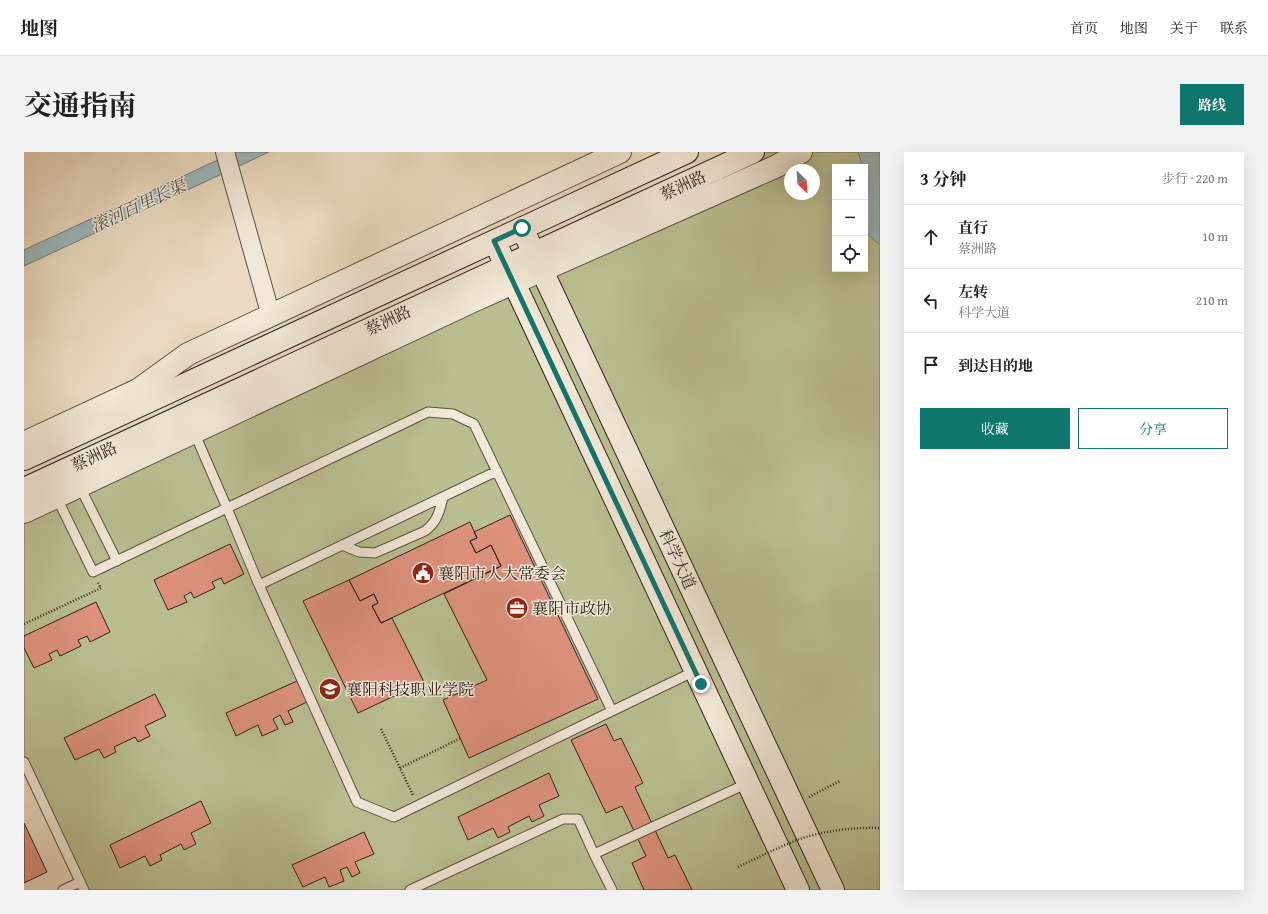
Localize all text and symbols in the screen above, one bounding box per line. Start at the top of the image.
text: 地图 [20,14,58,42]
text: 首页 [1070,18,1098,38]
text: 地图 [1120,18,1148,38]
text: 关于 [1170,18,1198,38]
text: 联系 [1220,18,1248,38]
text: 交通指南 [24,84,136,125]
button: 路线 [1180,84,1244,125]
street label: 蔡洲路 [656,164,710,206]
north arrow [784,164,820,200]
map controls [832,164,868,272]
button: + [832,164,868,200]
text: 3 分钟 [920,166,967,191]
text: 步行 · 220 m [1162,169,1228,188]
water label: 滚河百里长渠 [86,171,191,238]
button: − [832,200,868,236]
text: 直行 [958,217,988,238]
route start [513,219,531,237]
icon: ahead [920,226,942,248]
text: 10 m [1202,227,1228,246]
button: locate [832,236,868,272]
text: 蔡洲路 [958,239,997,258]
text: 左转 [958,281,988,302]
icon: left [920,290,942,312]
text: 210 m [1196,291,1228,310]
street label: 蔡洲路 [361,299,415,341]
text: 科学大道 [958,303,1010,322]
icon: arrive [920,354,942,376]
text: 到达目的地 [958,355,1033,376]
button: 收藏 [920,408,1070,449]
button: 分享 [1078,408,1228,449]
street label: 蔡洲路 [67,435,121,477]
street label: 科学大道 [654,525,702,593]
public building icon: 襄阳市人大常委会 [410,560,436,586]
place label: 襄阳市人大常委会 [438,561,566,585]
office icon: 襄阳市政协 [504,595,530,621]
place label: 襄阳市政协 [532,596,612,620]
route end [692,675,710,693]
school or university icon: 襄阳科技职业学院 [317,676,343,702]
place label: 襄阳科技职业学院 [346,677,474,701]

